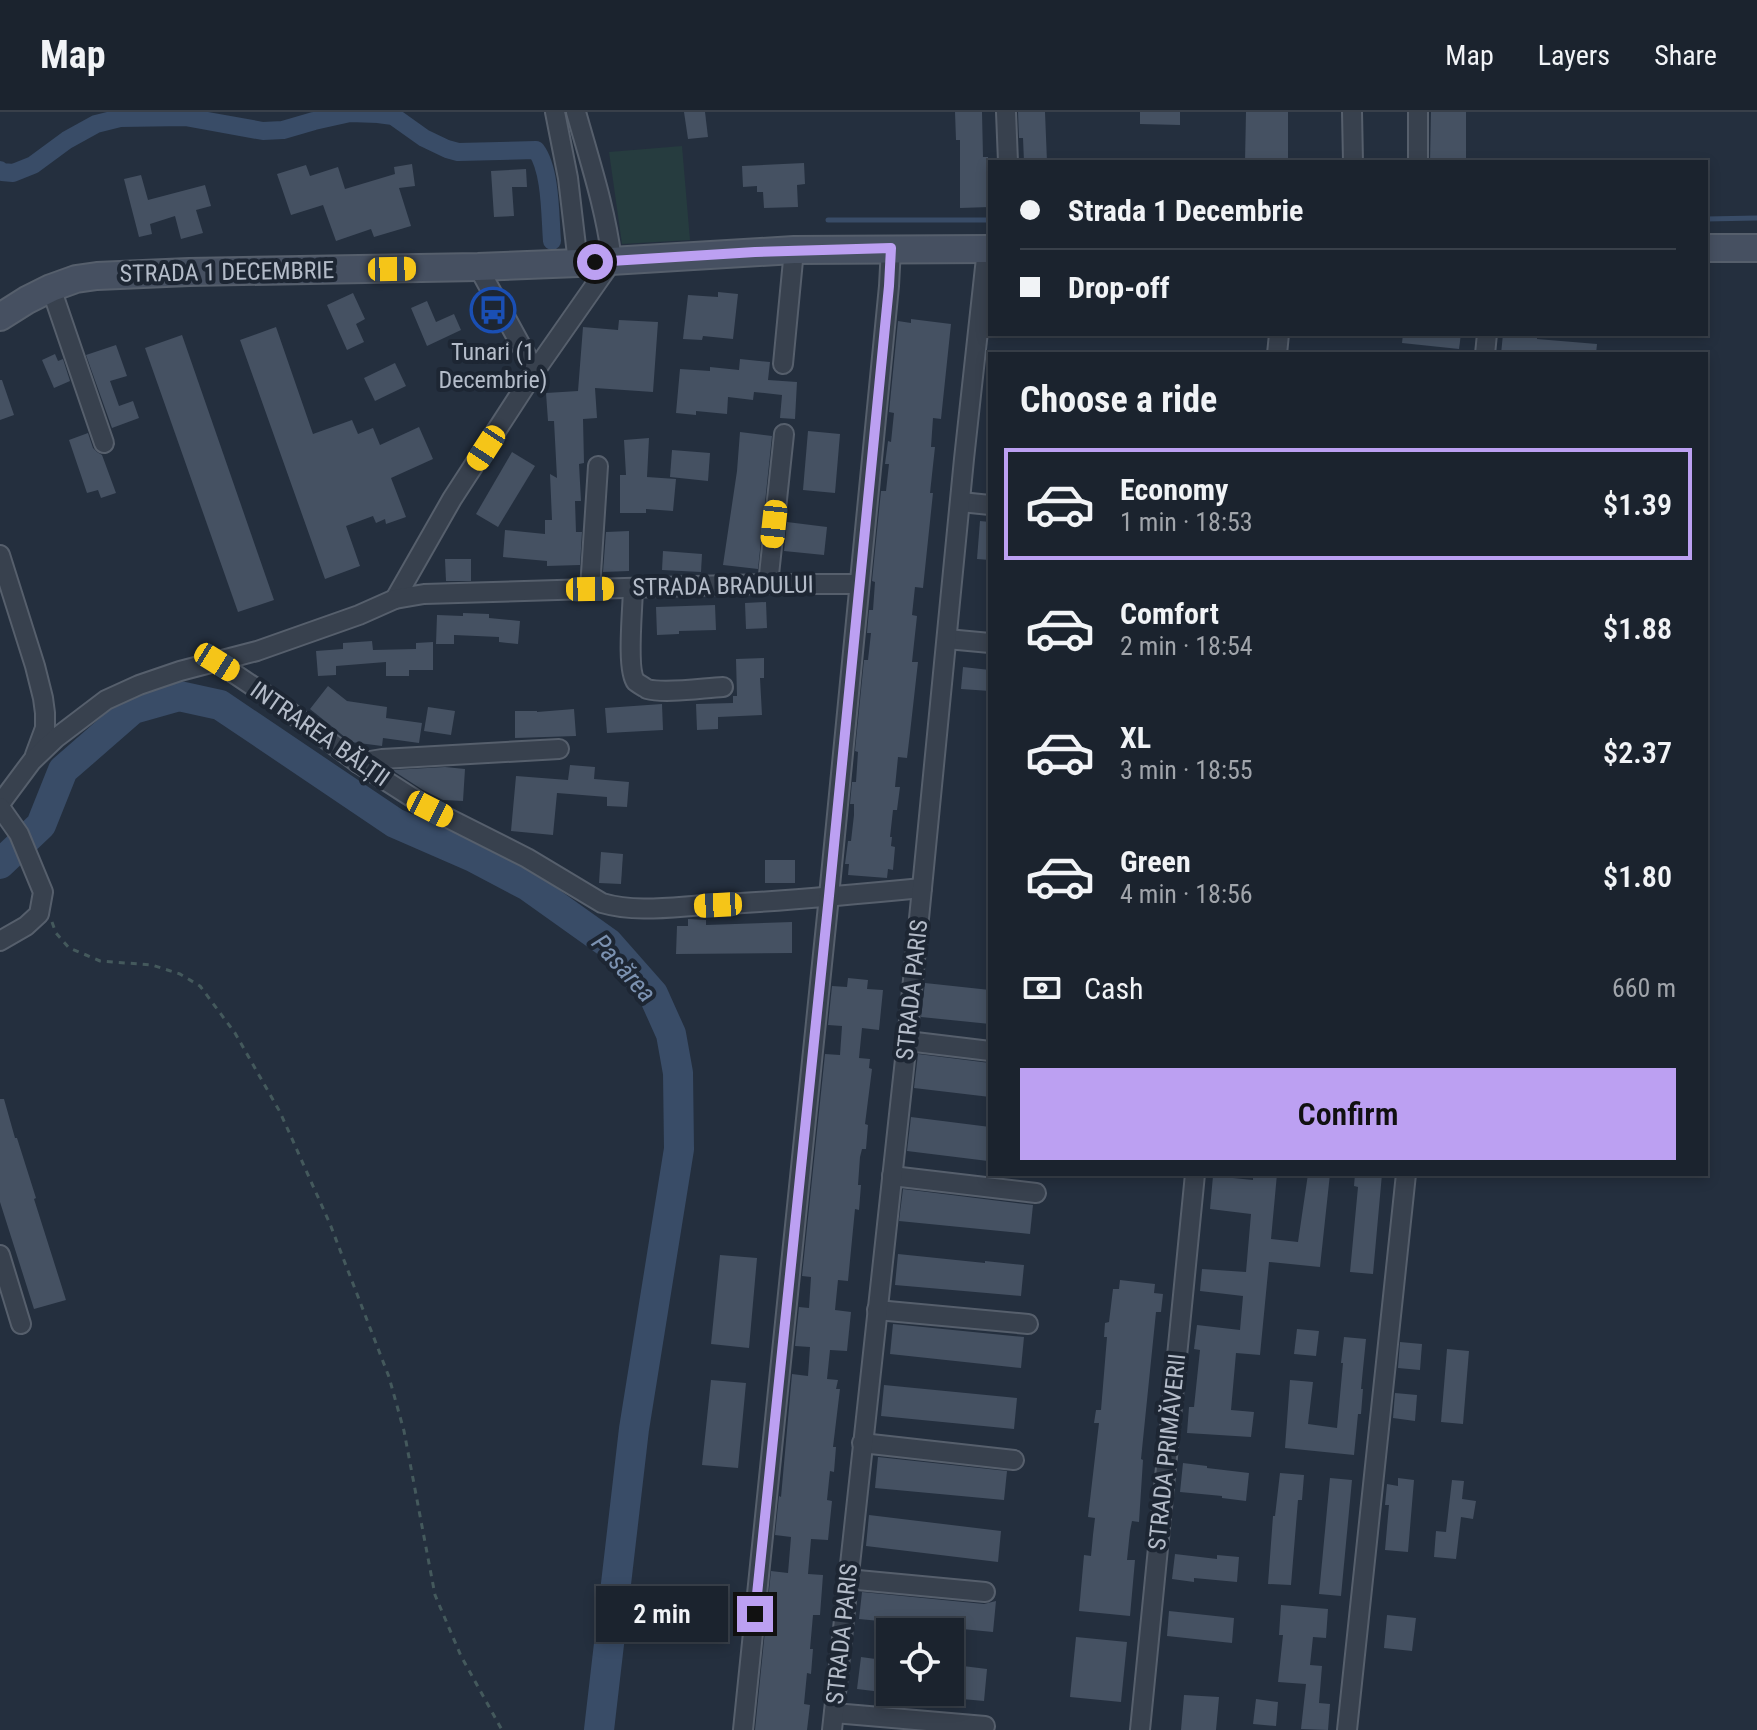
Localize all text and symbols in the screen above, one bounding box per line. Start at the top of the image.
text: Map [40,33,106,77]
text: Map [1445,39,1494,72]
text: Layers [1538,39,1610,72]
text: Share [1654,39,1717,72]
text: Strada 1 Decembrie [1068,193,1303,228]
route start [577,244,613,280]
street label: STRADA 1 DECEMBRIE [119,256,335,288]
car [368,257,416,281]
text: Drop-off [1068,270,1170,305]
bus stop icon: Tunari (1 Decembrie) [469,286,517,334]
place label: Tunari (1 Decembrie) [439,338,547,394]
text: Choose a ride [1020,379,1217,421]
car [463,421,509,475]
icon: car [1024,468,1096,540]
text: Economy [1120,472,1228,507]
text: $1.39 [1603,487,1672,522]
car [760,499,788,549]
text: 1 min · 18:53 [1120,507,1253,537]
street label: STRADA BRADULUI [632,570,814,602]
car [566,577,614,601]
icon: car [1024,592,1096,664]
text: Comfort [1120,596,1219,631]
text: $1.88 [1603,611,1672,646]
text: 2 min · 18:54 [1120,631,1253,661]
car [190,639,244,685]
street label: INTRAREA BĂLȚII [245,676,395,793]
icon: car [1024,716,1096,788]
text: XL [1120,720,1151,755]
text: $2.37 [1603,735,1672,770]
text: 3 min · 18:55 [1120,755,1253,785]
car [403,787,457,831]
icon: car [1024,840,1096,912]
text: Green [1120,844,1191,879]
text: $1.80 [1603,859,1672,894]
text: 4 min · 18:56 [1120,879,1253,909]
car [693,892,743,918]
street label: STRADA PARIS [891,918,933,1062]
water label: Pasărea [586,928,662,1008]
icon: cash [1020,966,1064,1010]
text: Cash [1084,971,1144,1006]
text: 660 m [1612,973,1676,1003]
button: Confirm [1020,1068,1676,1160]
street label: STRADA PRIMĂVERII [1143,1352,1191,1552]
street label: STRADA PARIS [821,1562,863,1706]
callout: 2 min [595,1586,727,1642]
route end [737,1596,773,1632]
text: 2 min [633,1599,691,1629]
map controls [876,1618,964,1706]
button: locate [876,1618,964,1706]

